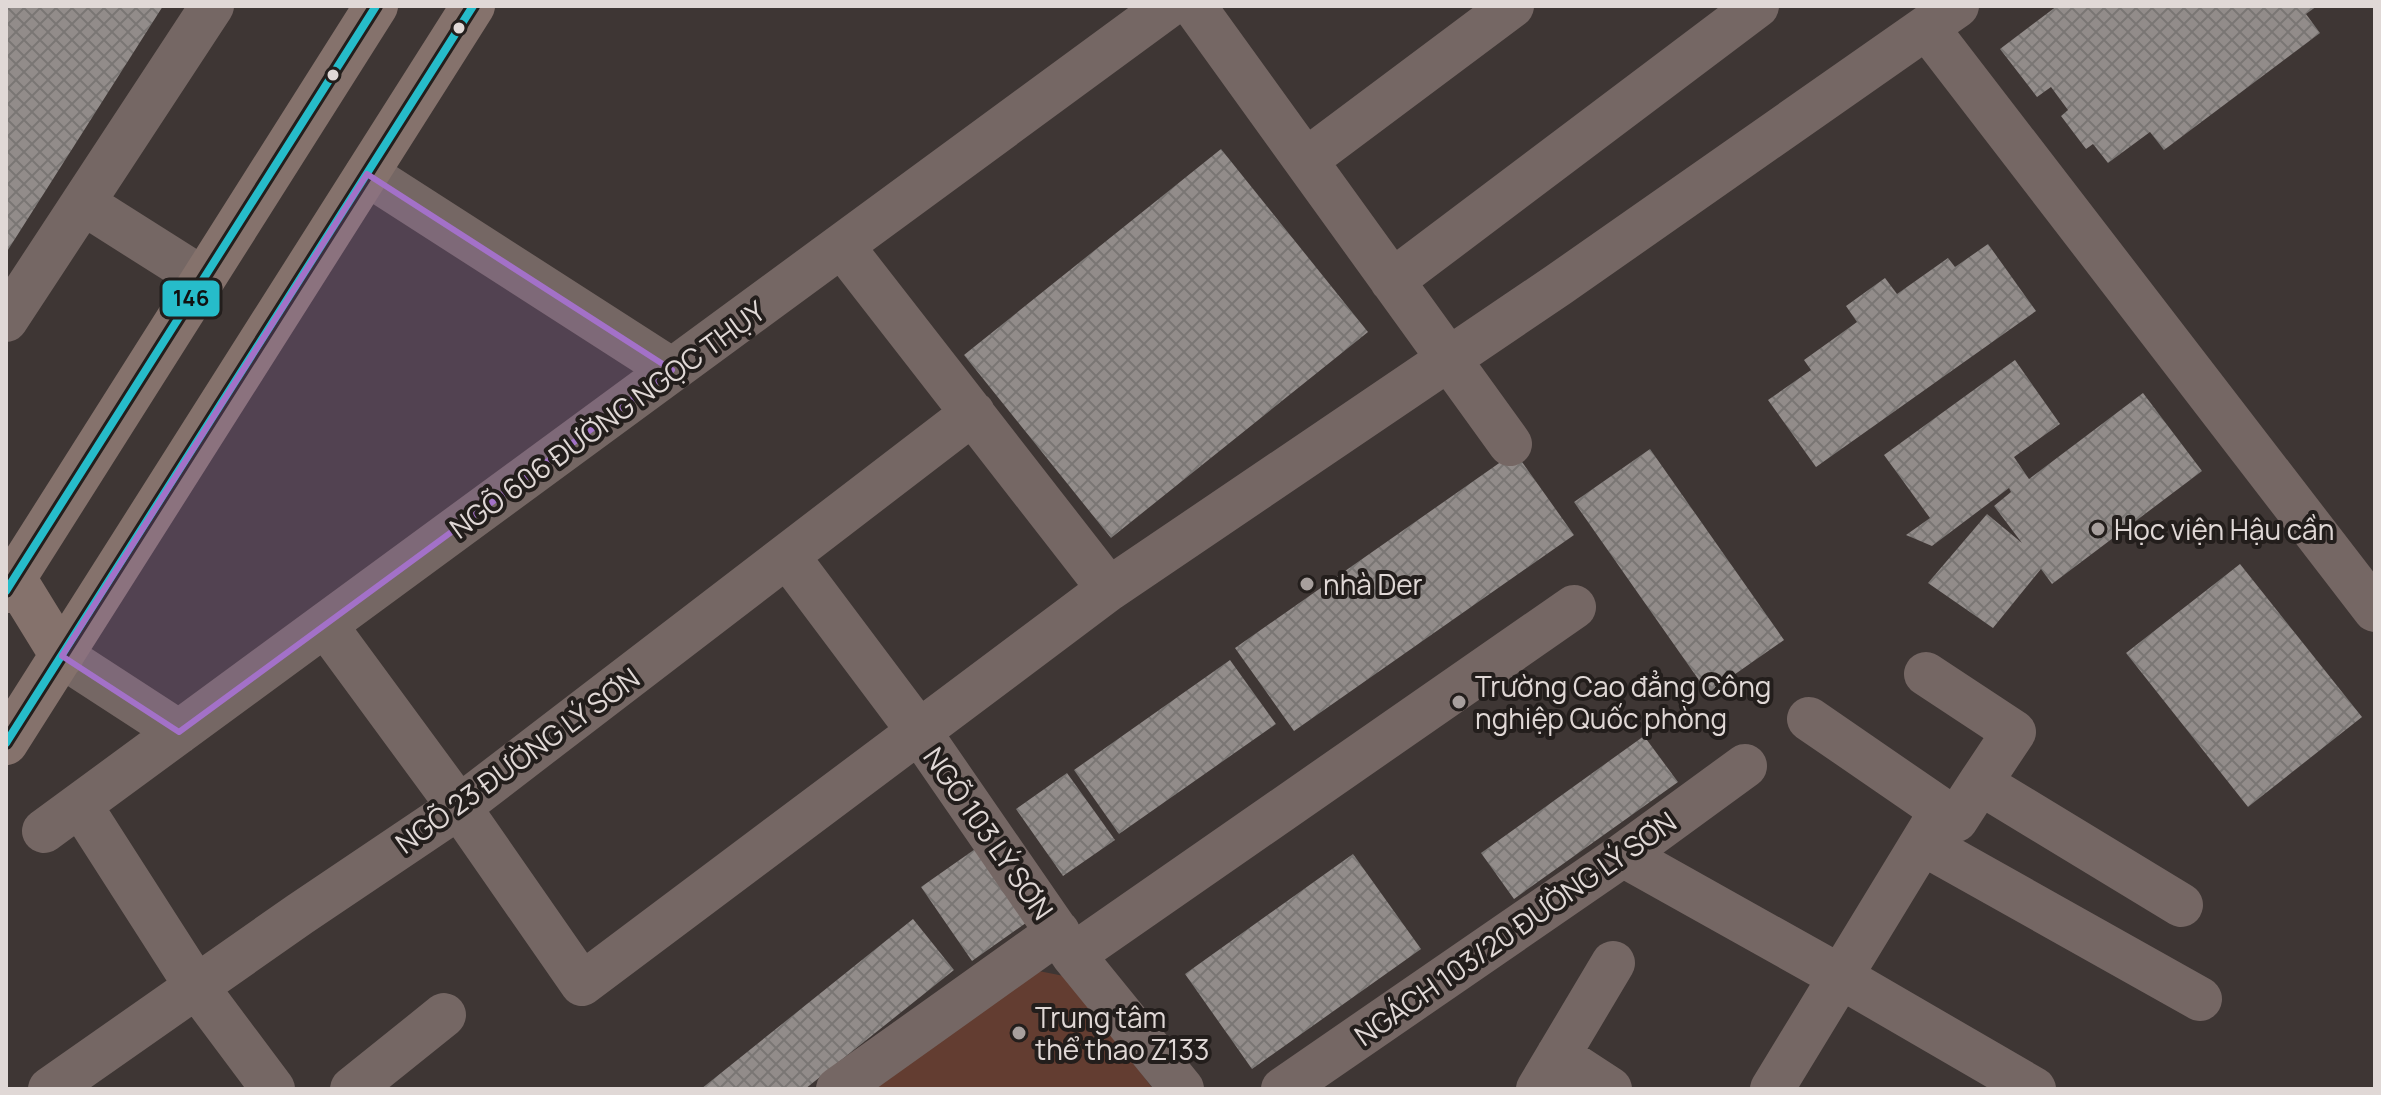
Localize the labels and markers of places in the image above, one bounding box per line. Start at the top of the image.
unlabelled marker [451,20,467,36]
unlabelled marker [325,67,341,83]
place label: Học viện Hậu cần [2114,510,2334,548]
marker: Học viện Hậu cần [2089,520,2107,538]
place label: nhà Der [1323,565,1423,603]
marker: nhà Der [1298,575,1316,593]
place label: Trường Cao đẳng Công nghiệp Quốc phòng [1475,667,1771,737]
marker: Trường Cao đẳng Công nghiệp Quốc phòng [1450,693,1468,711]
place label: Trung tâm thể thao Z133 [1035,998,1209,1068]
marker: Trung tâm thể thao Z133 [1010,1024,1028,1042]

